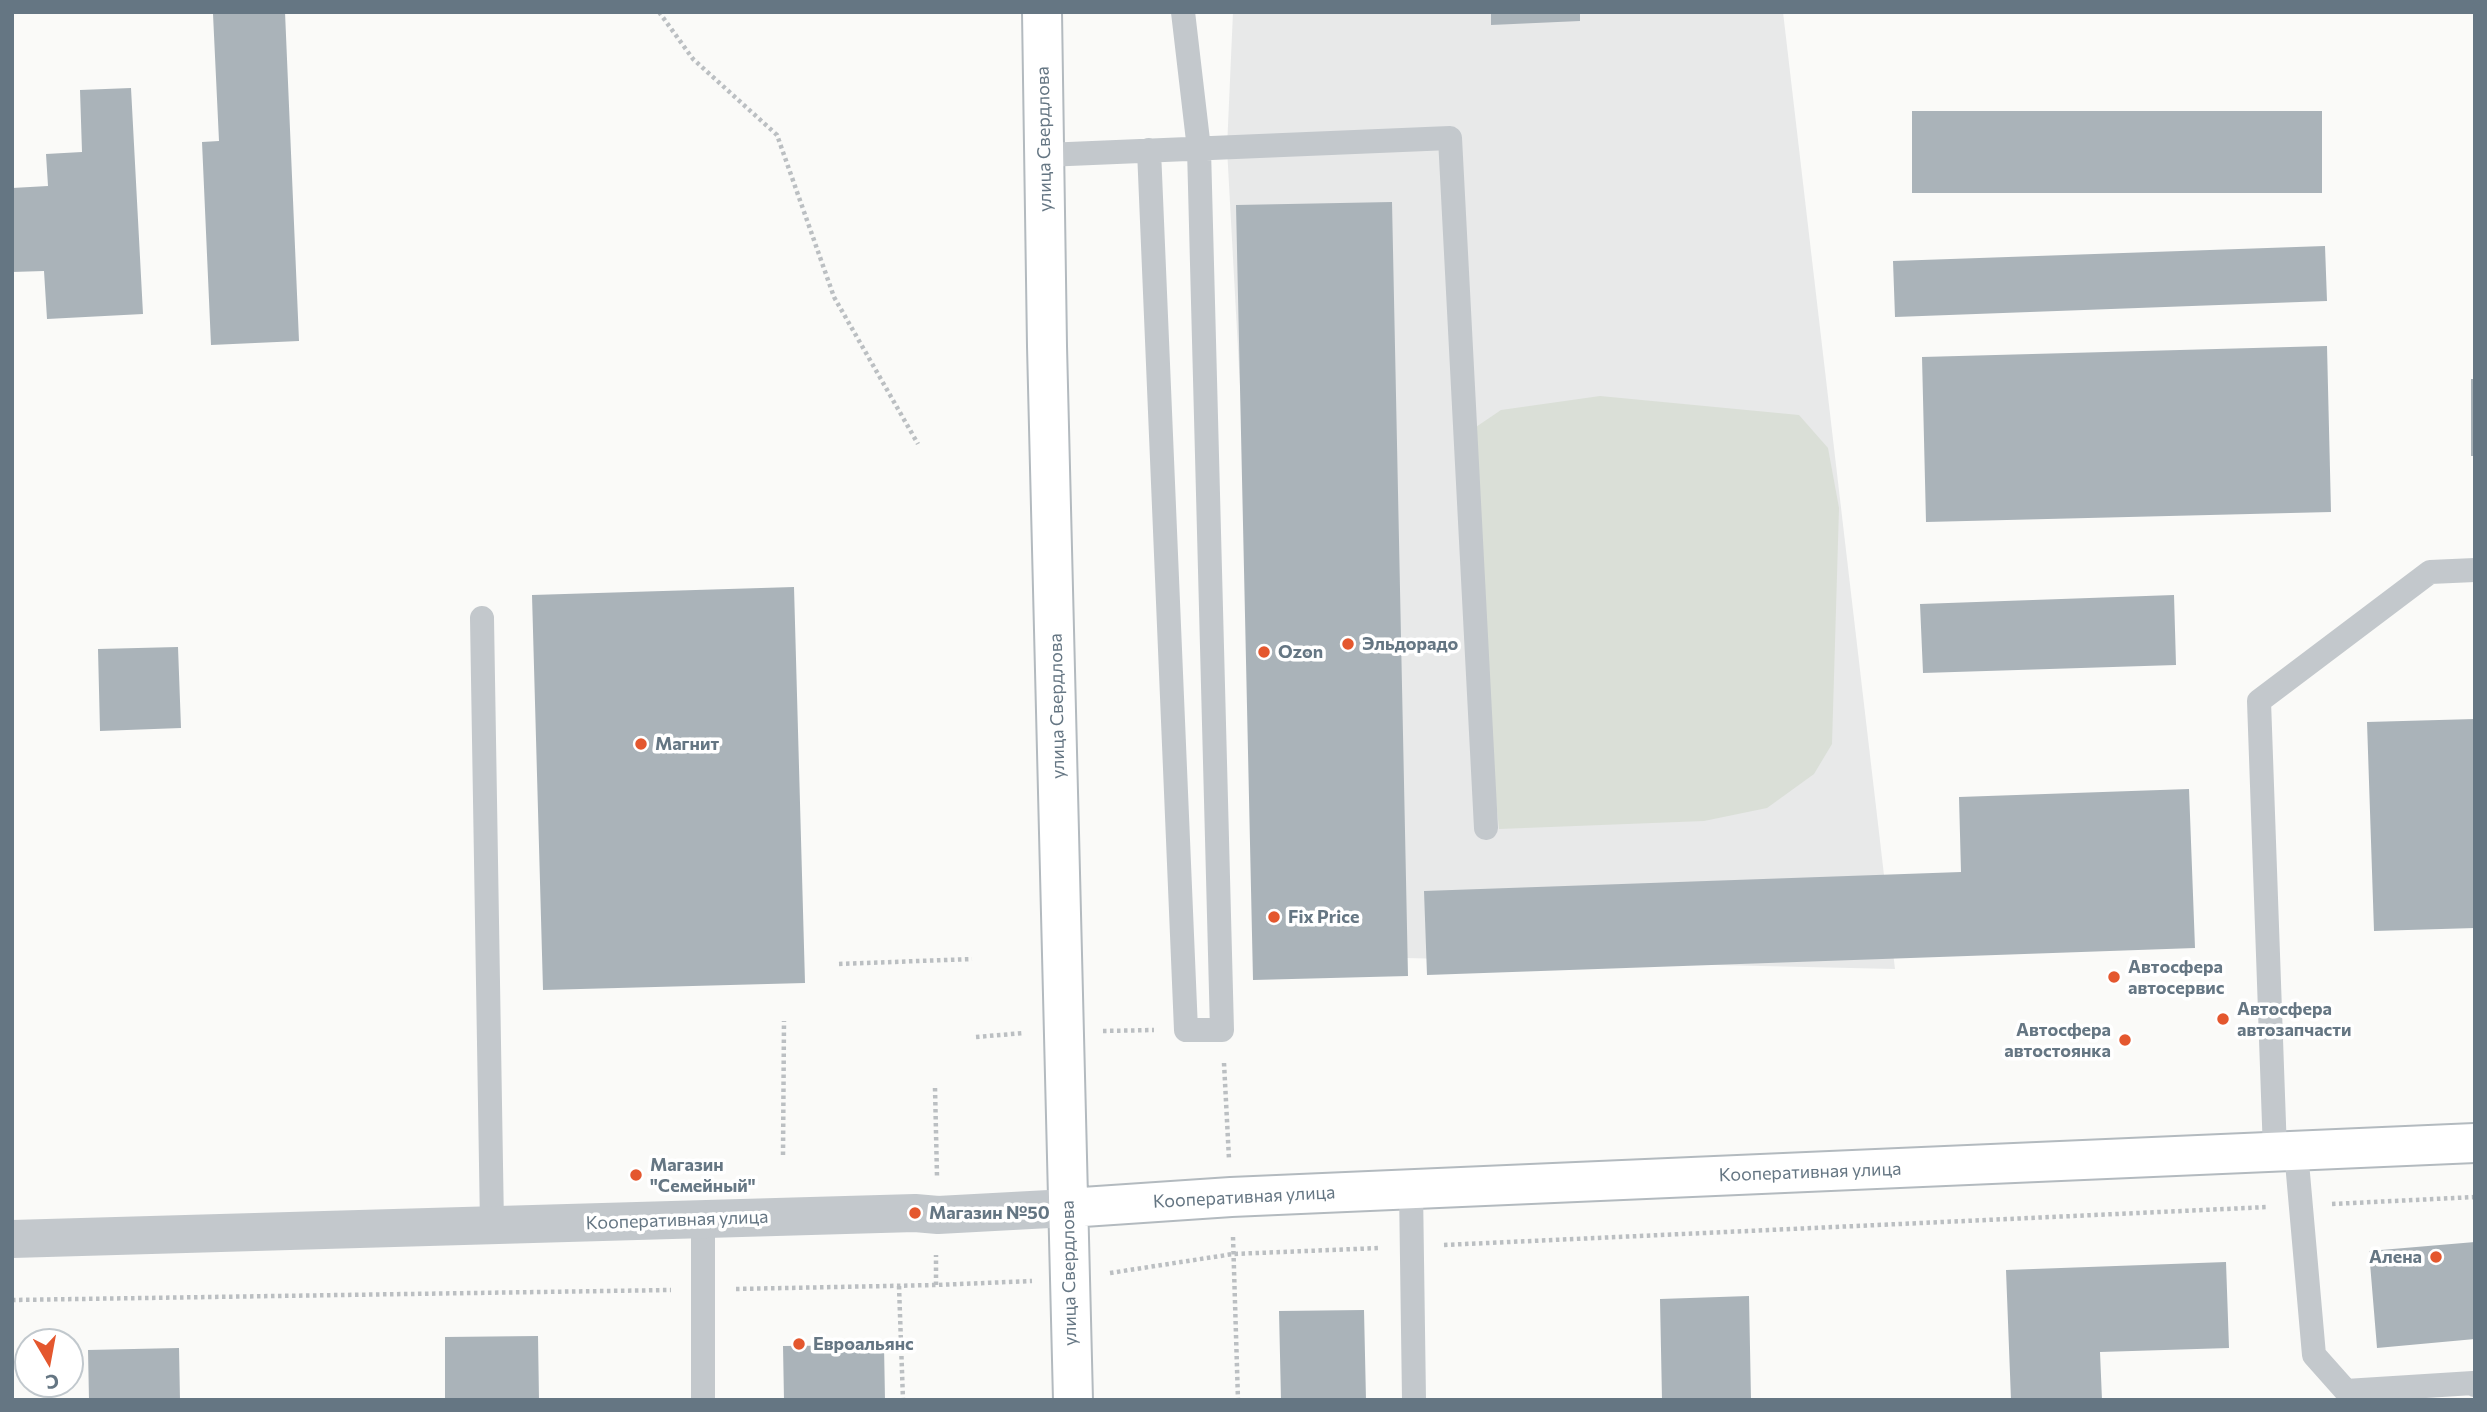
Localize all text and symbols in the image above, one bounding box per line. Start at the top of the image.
street label: улица Свердлова [1032,66,1056,212]
street label: улица Свердлова [1045,633,1069,779]
place label: Эльдорадо [1362,633,1458,655]
marker: Эльдорадо [1340,636,1356,652]
place label: Ozon [1278,641,1323,663]
marker: Ozon [1256,644,1272,660]
place label: Магнит [655,733,719,755]
marker: Магнит [633,736,649,752]
place label: Fix Price [1288,906,1359,928]
marker: Fix Price [1266,909,1282,925]
place label: Автосфера автосервис [2128,956,2224,998]
marker: Автосфера автосервис [2106,969,2122,985]
place label: Автосфера автозапчасти [2237,998,2351,1040]
marker: Автосфера автозапчасти [2215,1011,2231,1027]
place label: Автосфера автостоянка [2004,1019,2111,1062]
marker: Автосфера автостоянка [2117,1032,2133,1048]
place label: Магазин "Семейный" [650,1154,756,1196]
street label: Кооперативная улица [1718,1158,1902,1186]
marker: Магазин "Семейный" [628,1167,644,1183]
street label: Кооперативная улица [1152,1181,1336,1213]
street label: улица Свердлова [1057,1200,1081,1346]
place label: Магазин №50 [929,1202,1050,1224]
marker: Магазин №50 [907,1205,923,1221]
street label: Кооперативная улица [585,1206,769,1234]
place label: Алена [2369,1246,2422,1268]
marker: Алена [2428,1249,2444,1265]
north arrow [14,1328,84,1398]
place label: Евроальянс [813,1333,914,1355]
marker: Евроальянс [791,1336,807,1352]
text: С [44,1370,61,1395]

